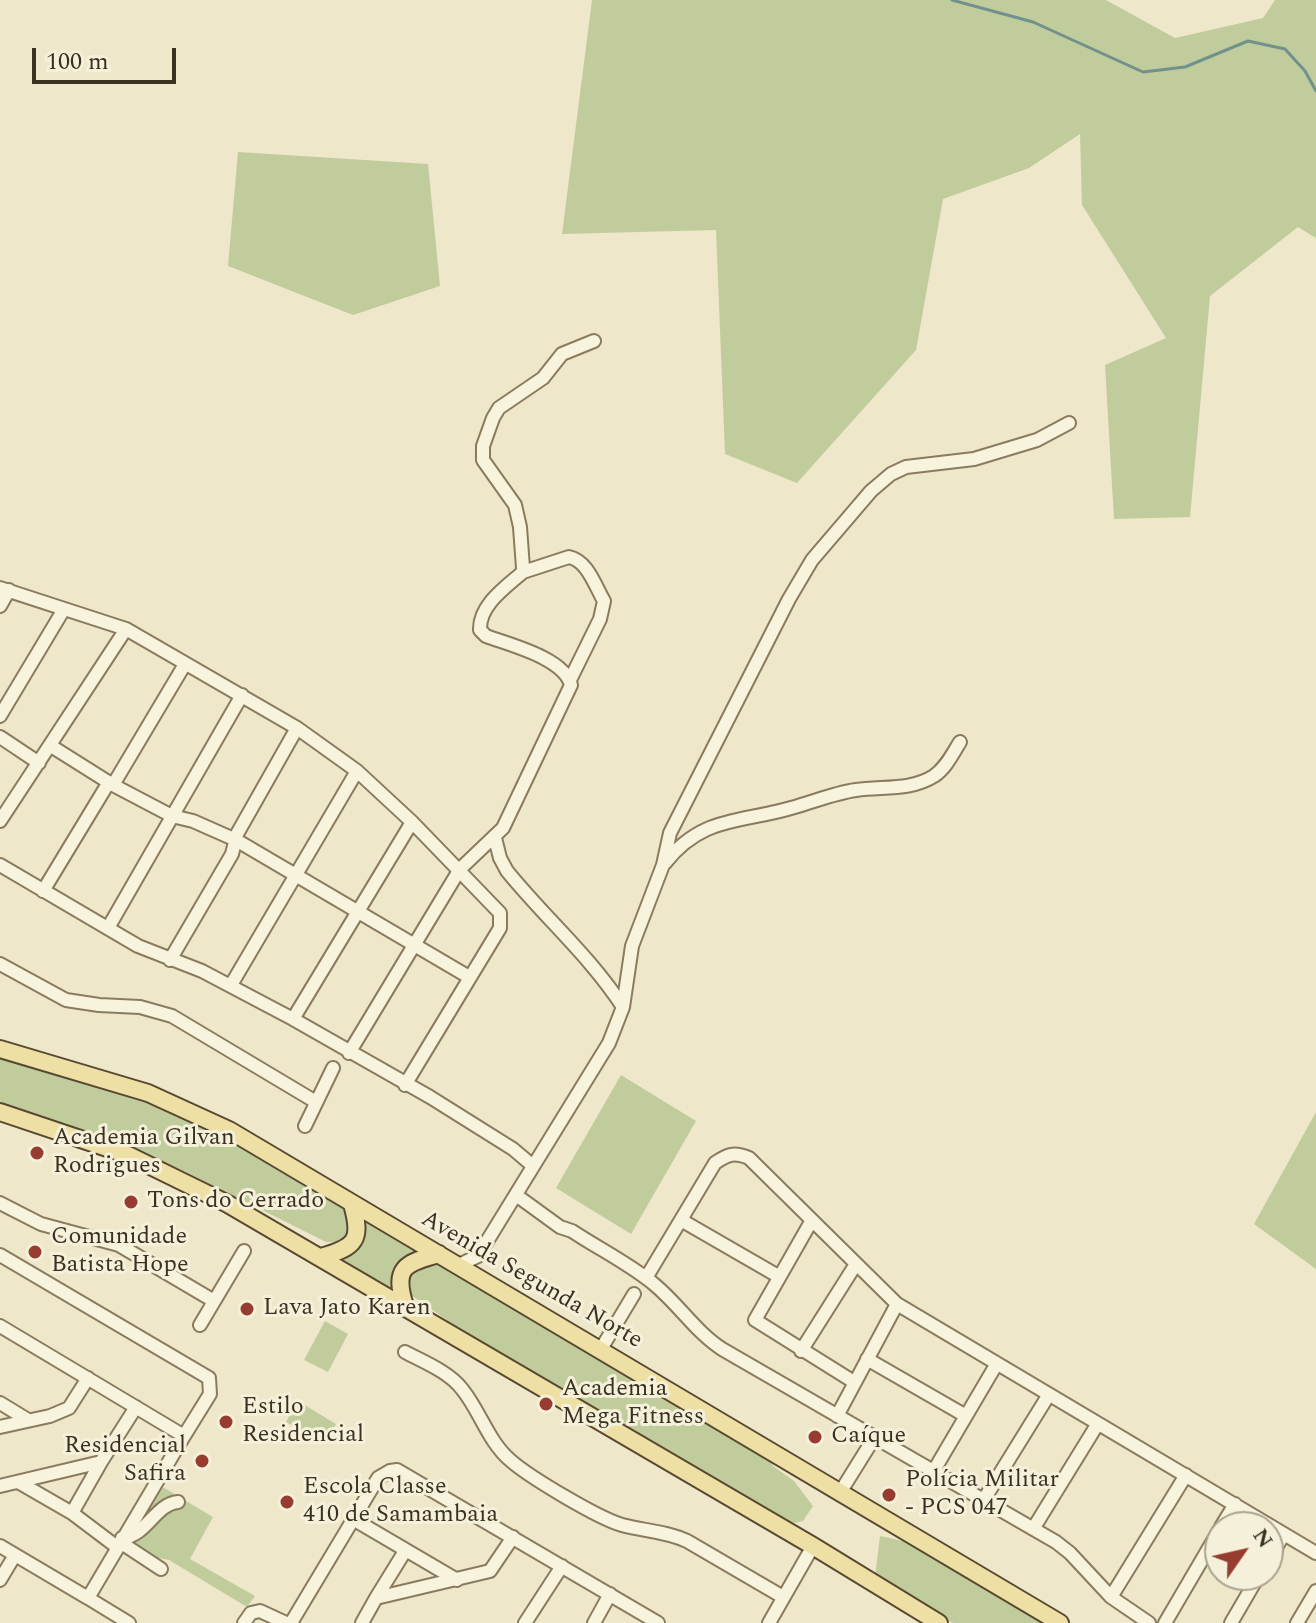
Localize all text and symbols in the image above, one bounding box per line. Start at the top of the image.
scale bar [36,32,180,82]
text: 100 m [46,44,109,80]
place label: Academia Gilvan Rodrigues [53,1125,235,1181]
marker: Academia Gilvan Rodrigues [28,1144,46,1162]
place label: Tons do Cerrado [147,1188,324,1216]
marker: Tons do Cerrado [122,1193,140,1211]
street label: Avenida Segunda Norte [415,1206,647,1356]
place label: Comunidade Batista Hope [51,1224,189,1280]
marker: Comunidade Batista Hope [26,1243,44,1261]
place label: Lava Jato Karen [263,1295,431,1323]
marker: Lava Jato Karen [238,1300,256,1318]
place label: Academia Mega Fitness [562,1376,704,1432]
place label: Estilo Residencial [242,1394,364,1450]
marker: Academia Mega Fitness [537,1395,555,1413]
marker: Estilo Residencial [217,1413,235,1431]
place label: Caíque [831,1423,906,1451]
marker: Caíque [806,1428,824,1446]
place label: Residencial Safira [64,1433,186,1489]
marker: Residencial Safira [193,1452,211,1470]
place label: Polícia Militar - PCS 047 [905,1467,1059,1523]
place label: Escola Classe 410 de Samambaia [303,1474,498,1530]
marker: Polícia Militar - PCS 047 [880,1486,898,1504]
marker: Escola Classe 410 de Samambaia [278,1493,296,1511]
north arrow [1204,1511,1284,1591]
text: N [1244,1522,1281,1555]

